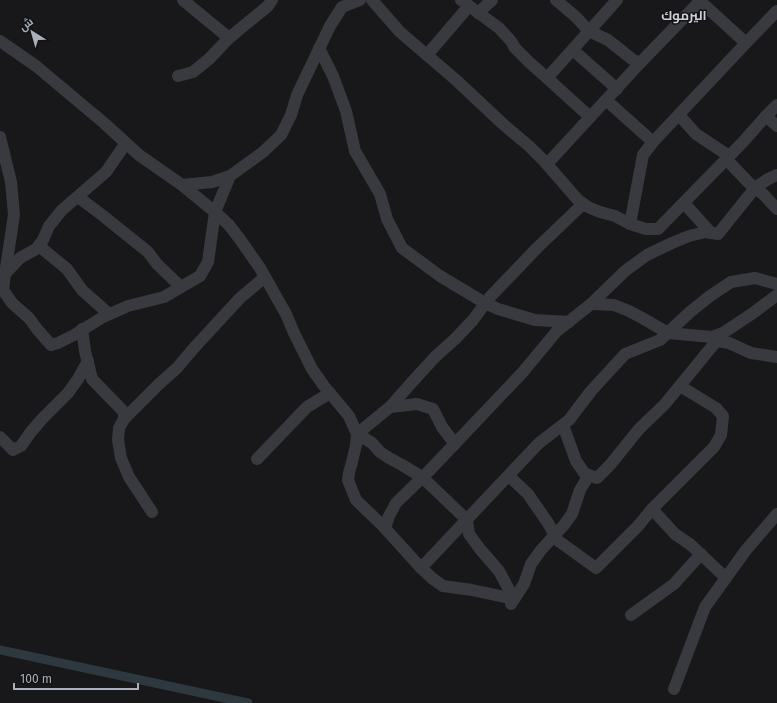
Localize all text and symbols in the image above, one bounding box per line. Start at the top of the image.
district label: اليرموك [661,8,707,24]
north arrow [12,12,52,52]
text: ش [17,15,36,34]
scale bar [14,665,138,691]
text: 100 m [20,672,52,686]

